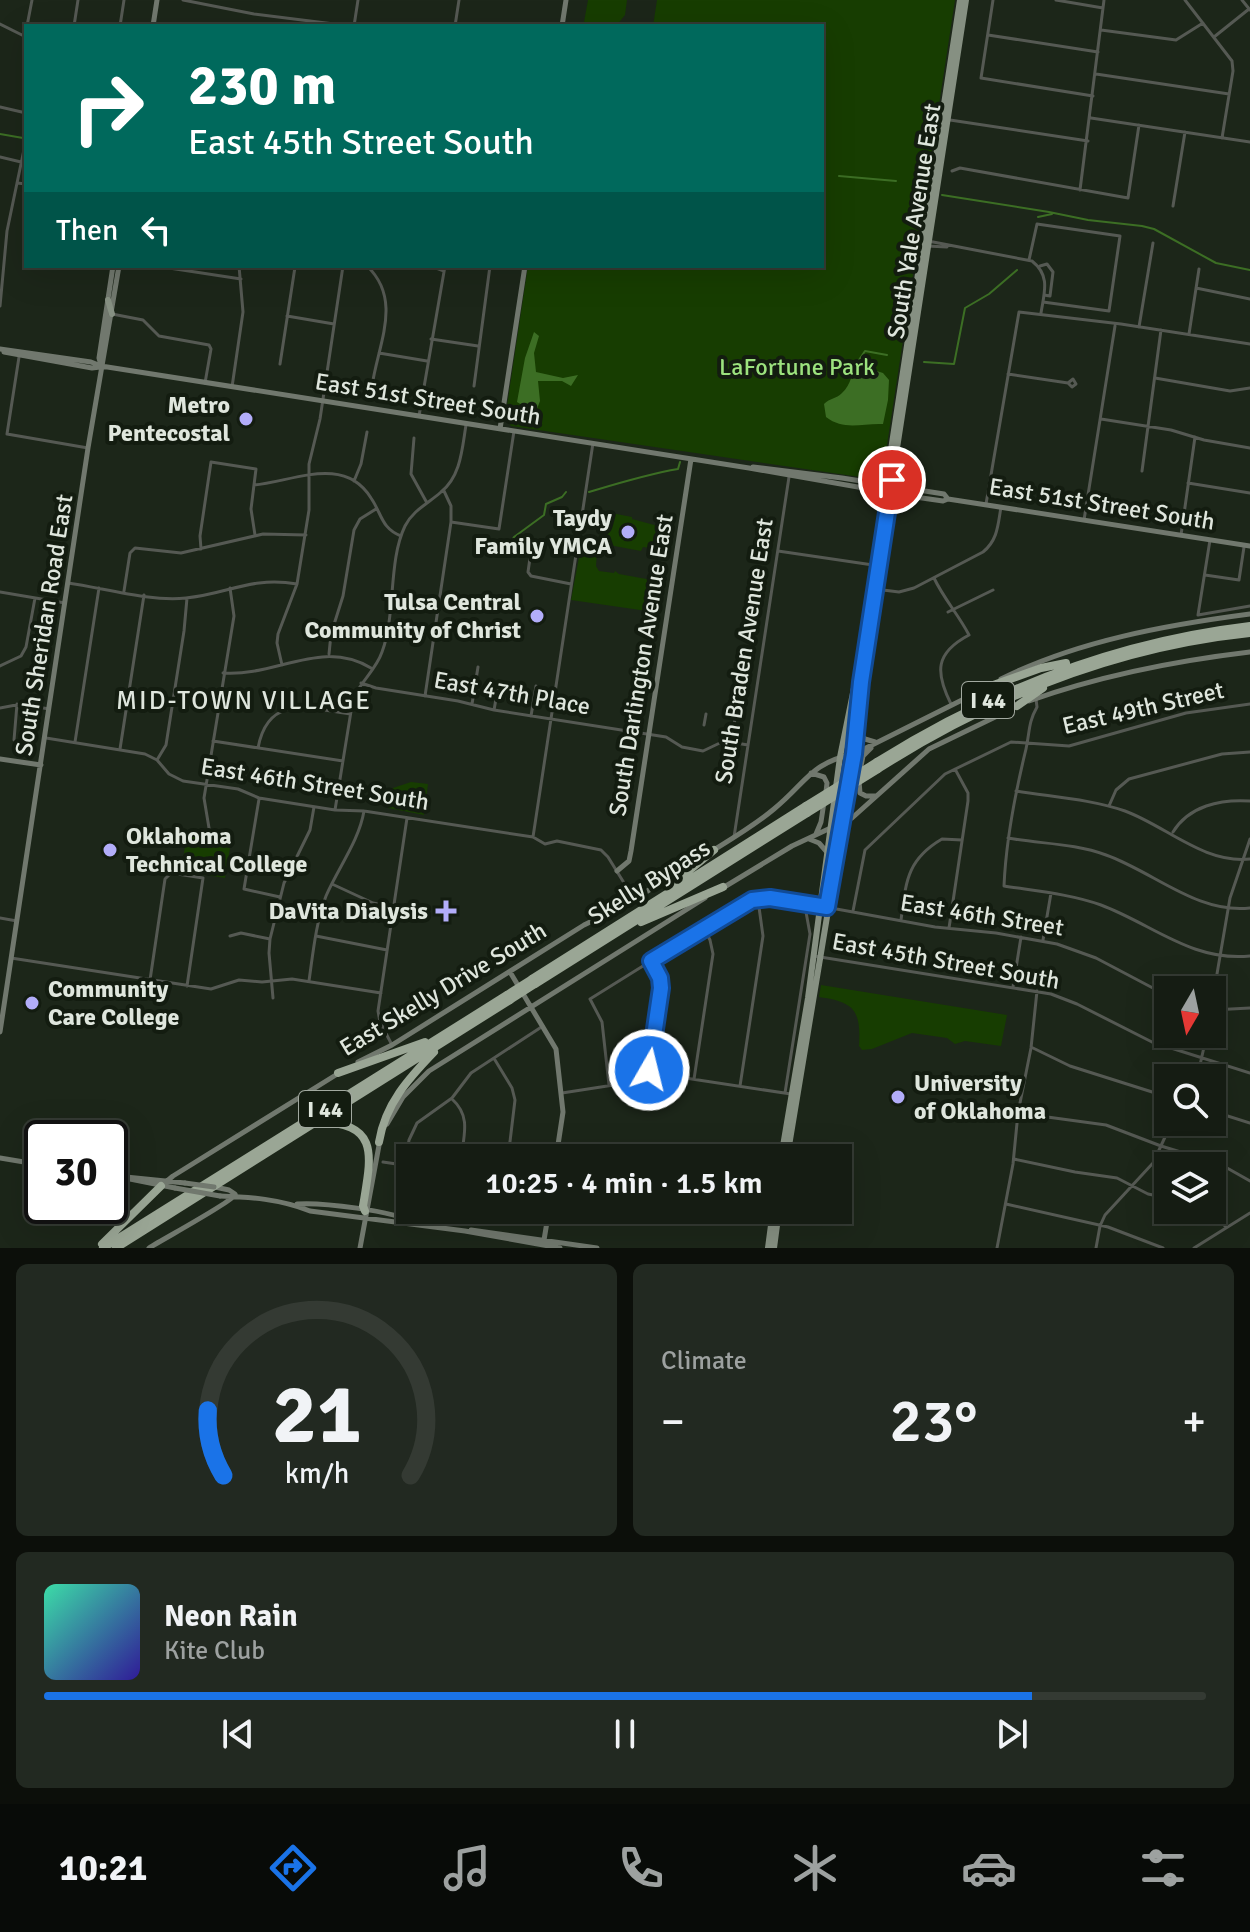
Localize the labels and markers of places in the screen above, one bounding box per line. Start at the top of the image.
place label: Metro Pentecostal [107,390,230,448]
marker: Metro Pentecostal [237,410,255,428]
pin [858,446,926,514]
place label: Taydy Family YMCA [474,503,613,561]
marker: Taydy Family YMCA [619,523,637,541]
place label: Tulsa Central Community of Christ [304,587,521,645]
marker: Tulsa Central Community of Christ [528,607,546,625]
place label: Oklahoma Technical College [126,821,308,879]
marker: Oklahoma Technical College [101,841,119,859]
place label: DaVita Dialysis [269,896,428,926]
marker: DaVita Dialysis [435,900,457,922]
place label: Community Care College [48,974,180,1032]
marker: Community Care College [23,994,41,1012]
place label: University of Oklahoma [914,1068,1046,1126]
marker: University of Oklahoma [889,1088,907,1106]

